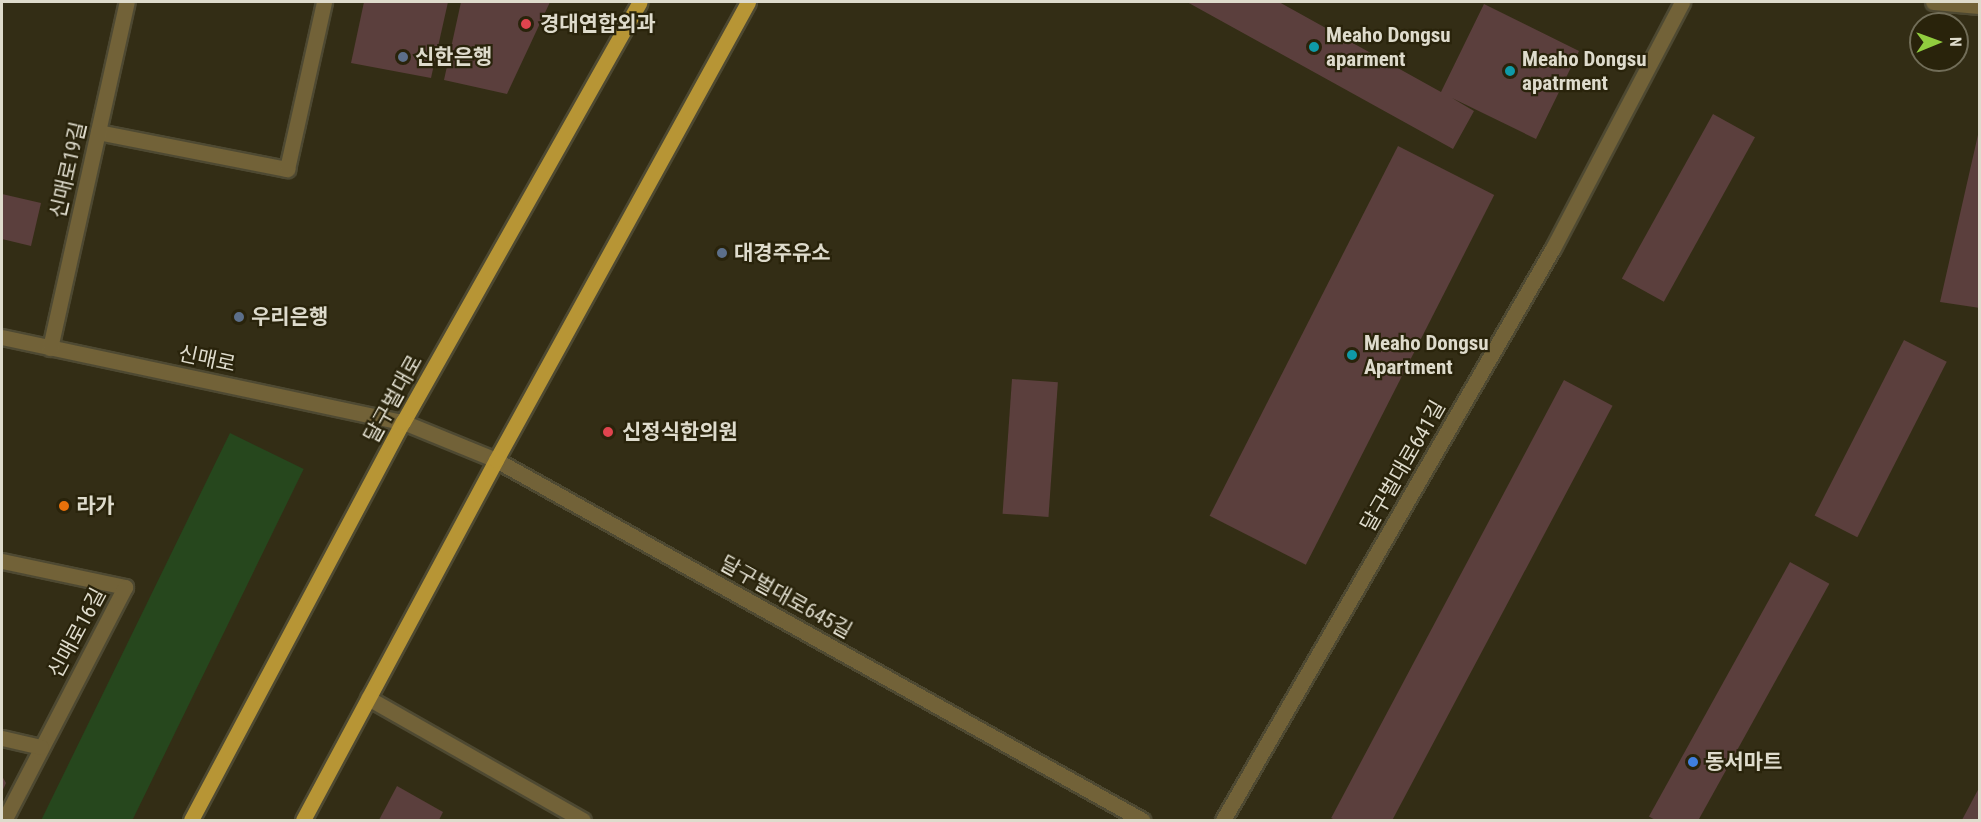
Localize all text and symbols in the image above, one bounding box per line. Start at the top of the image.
place label: 경대연합외과 [540,11,656,37]
north arrow [1909,12,1969,72]
marker: 경대연합외과 [517,15,535,33]
place label: Meaho Dongsu aparment [1326,22,1451,72]
text: N [1946,37,1965,47]
marker: Meaho Dongsu aparment [1307,40,1321,54]
place label: 신한은행 [415,44,492,70]
place label: Meaho Dongsu apatrment [1522,46,1647,96]
marker: 신한은행 [396,50,410,64]
marker: Meaho Dongsu apatrment [1503,64,1517,78]
street label: 신매로19길 [45,119,91,221]
place label: 대경주유소 [734,240,831,266]
marker: 대경주유소 [715,246,729,260]
place label: 우리은행 [251,304,328,330]
marker: 우리은행 [232,310,246,324]
place label: Meaho Dongsu Apartment [1364,330,1489,380]
street label: 신매로 [176,341,238,377]
marker: Meaho Dongsu Apartment [1345,348,1359,362]
street label: 달구벌대로 [359,351,427,447]
street label: 달구벌대로641길 [1355,396,1451,536]
place label: 신정식한의원 [622,419,738,445]
marker: 신정식한의원 [599,423,617,441]
place label: 라가 [76,493,115,519]
marker: 라가 [57,499,71,513]
street label: 달구벌대로645길 [716,550,856,644]
street label: 신매로16길 [43,584,111,682]
place label: 동서마트 [1705,749,1782,775]
marker: 동서마트 [1686,755,1700,769]

